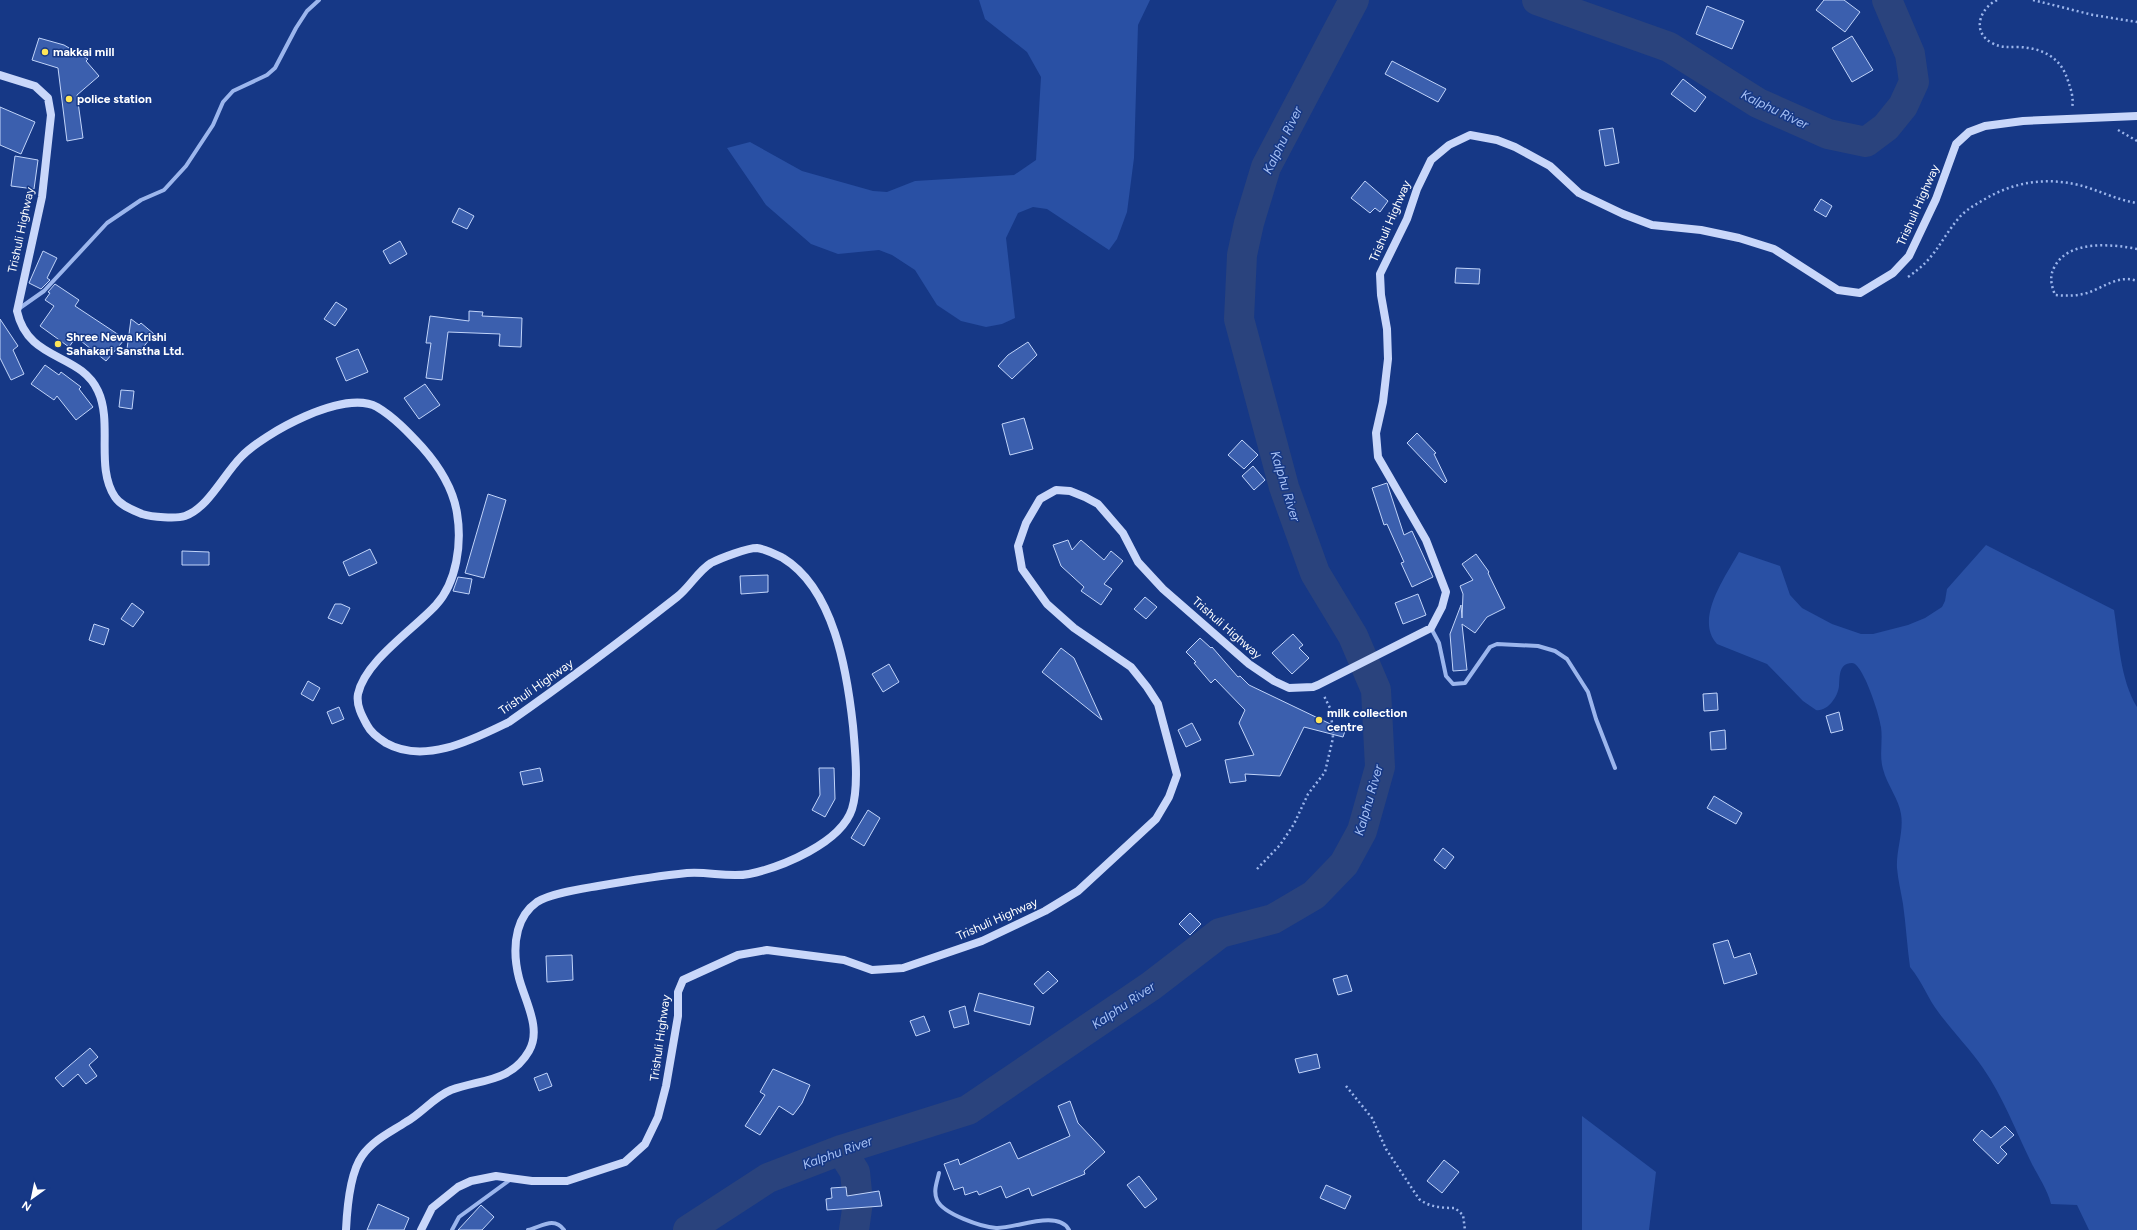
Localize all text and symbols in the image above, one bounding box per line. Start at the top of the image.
place label: makkai mill [53,45,114,59]
marker: makkai mill [40,47,50,57]
water label: Kalphu River [1739,87,1811,132]
place label: police station [77,92,152,106]
marker: police station [64,94,74,104]
water label: Kalphu River [1260,104,1305,176]
street label: Trishuli Highway [1894,162,1942,248]
street label: Trishuli Highway [1366,177,1414,264]
street label: Trishuli Highway [5,185,37,274]
place label: Shree Newa Krishi Sahakari Sanstha Ltd. [66,330,184,358]
marker: Shree Newa Krishi Sahakari Sanstha Ltd. [53,339,63,349]
water label: Kalphu River [1268,449,1304,524]
street label: Trishuli Highway [1189,594,1265,662]
street label: Trishuli Highway [496,656,576,718]
place label: milk collection centre [1327,706,1407,734]
marker: milk collection centre [1314,715,1324,725]
water label: Kalphu River [1351,762,1386,837]
street label: Trishuli Highway [954,895,1040,943]
water label: Kalphu River [1089,978,1158,1032]
street label: Trishuli Highway [647,993,673,1082]
water label: Kalphu River [800,1133,875,1172]
north arrow [12,1178,52,1218]
text: N [20,1198,34,1214]

